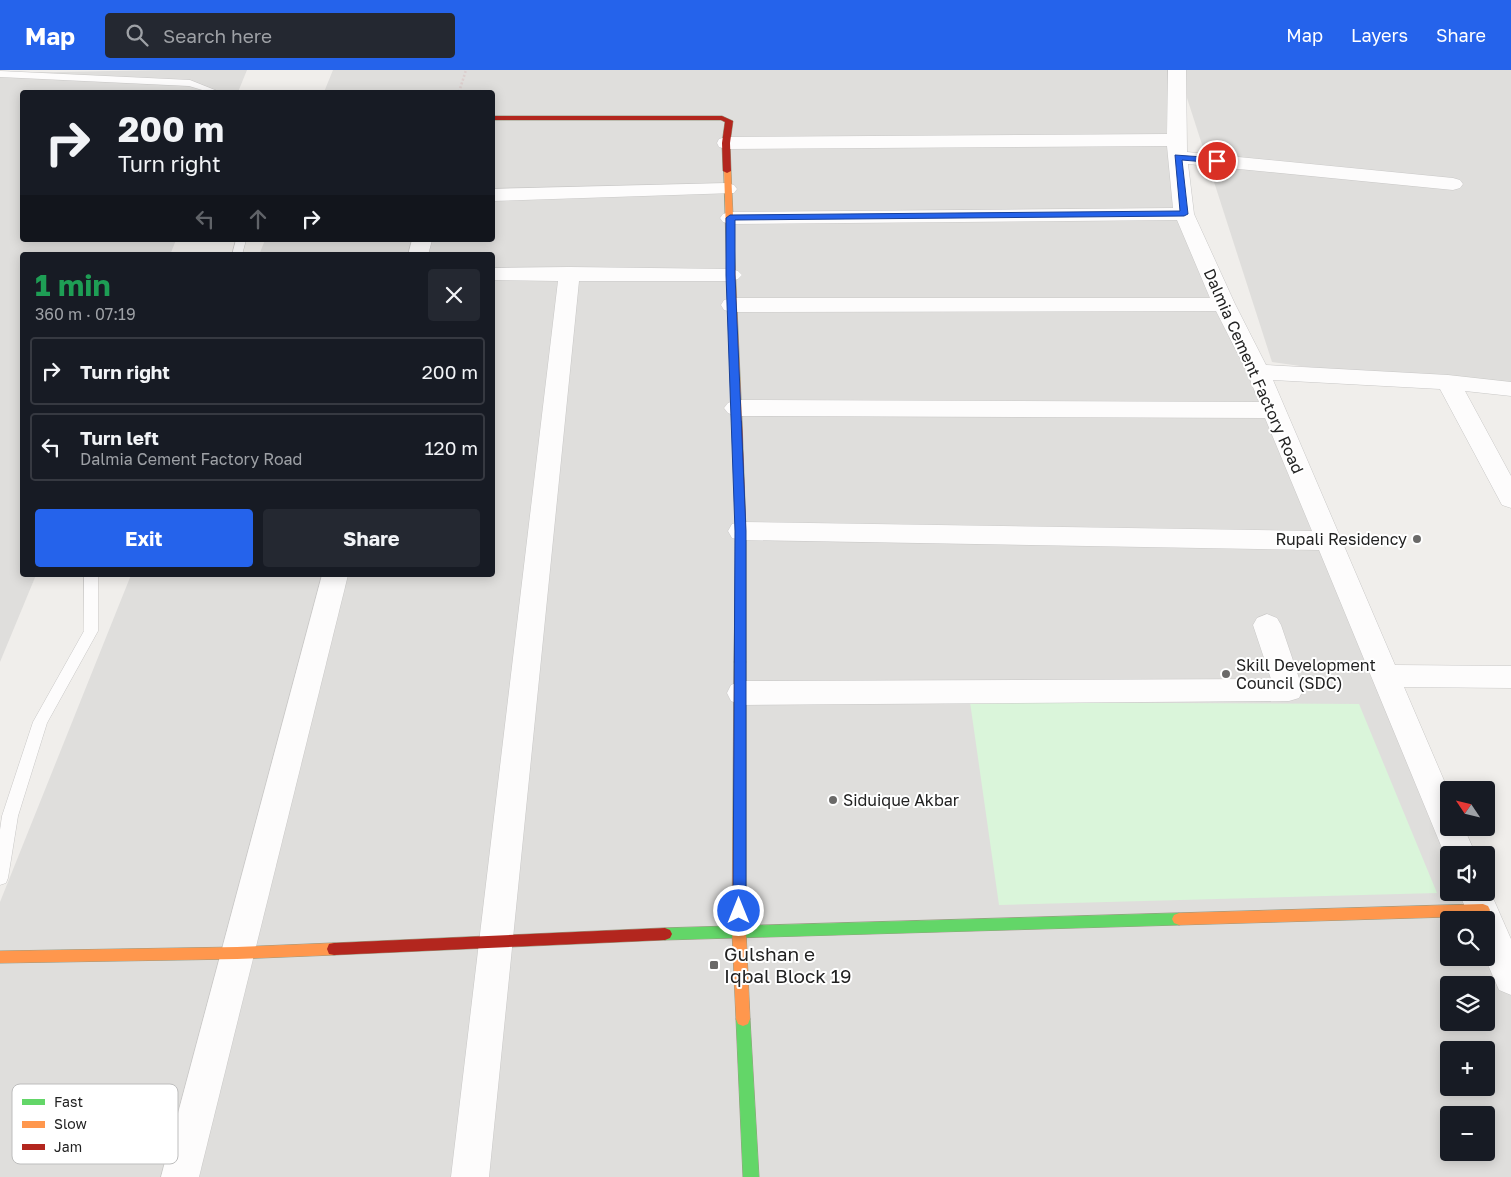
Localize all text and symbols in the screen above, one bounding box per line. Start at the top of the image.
search box [105,13,455,58]
text: Map [25,21,75,50]
icon: search [123,21,151,49]
text: Search here [163,24,272,47]
text: Map [1286,24,1323,46]
text: Layers [1351,24,1408,46]
text: Share [1436,24,1486,46]
text: 200 m [118,108,224,150]
icon: right [35,110,100,175]
pin [1196,140,1238,182]
icon: arrive [1203,147,1231,175]
text: Turn right [118,150,221,177]
icon: left [191,205,219,233]
icon: ahead [244,205,272,233]
icon: right [297,205,325,233]
street label: Dalmia Cement Factory Road [1200,265,1308,477]
text: 1 min [35,267,111,303]
button: close [428,269,480,321]
text: 360 m · 07:19 [35,304,136,324]
icon: right [37,357,65,385]
text: Turn right [80,360,170,383]
text: 200 m [422,360,478,383]
text: Turn left [80,426,159,449]
icon: left [37,433,65,461]
text: 120 m [424,436,478,459]
text: Dalmia Cement Factory Road [80,449,302,469]
button: Exit [35,509,253,567]
button: Share [263,509,480,567]
place label: Rupali Residency [1275,529,1407,549]
marker: Rupali Residency [1411,533,1423,545]
place label: Skill Development Council (SDC) [1236,655,1376,693]
marker: Skill Development Council (SDC) [1220,668,1232,680]
north arrow [1440,781,1495,836]
map controls [1440,781,1495,1161]
place label: Siduique Akbar [843,790,959,810]
marker: Siduique Akbar [827,794,839,806]
button: sound [1440,846,1495,901]
position arrow [712,884,764,936]
button: search [1440,911,1495,966]
place label: Gulshan e Iqbal Block 19 [724,942,851,987]
marker: Gulshan e Iqbal Block 19 [708,959,720,971]
button: layers [1440,976,1495,1031]
button: + [1440,1041,1495,1096]
legend [12,1084,178,1164]
text: Fast [54,1093,83,1110]
button: − [1440,1106,1495,1161]
text: Slow [54,1115,87,1132]
text: Jam [54,1138,82,1155]

